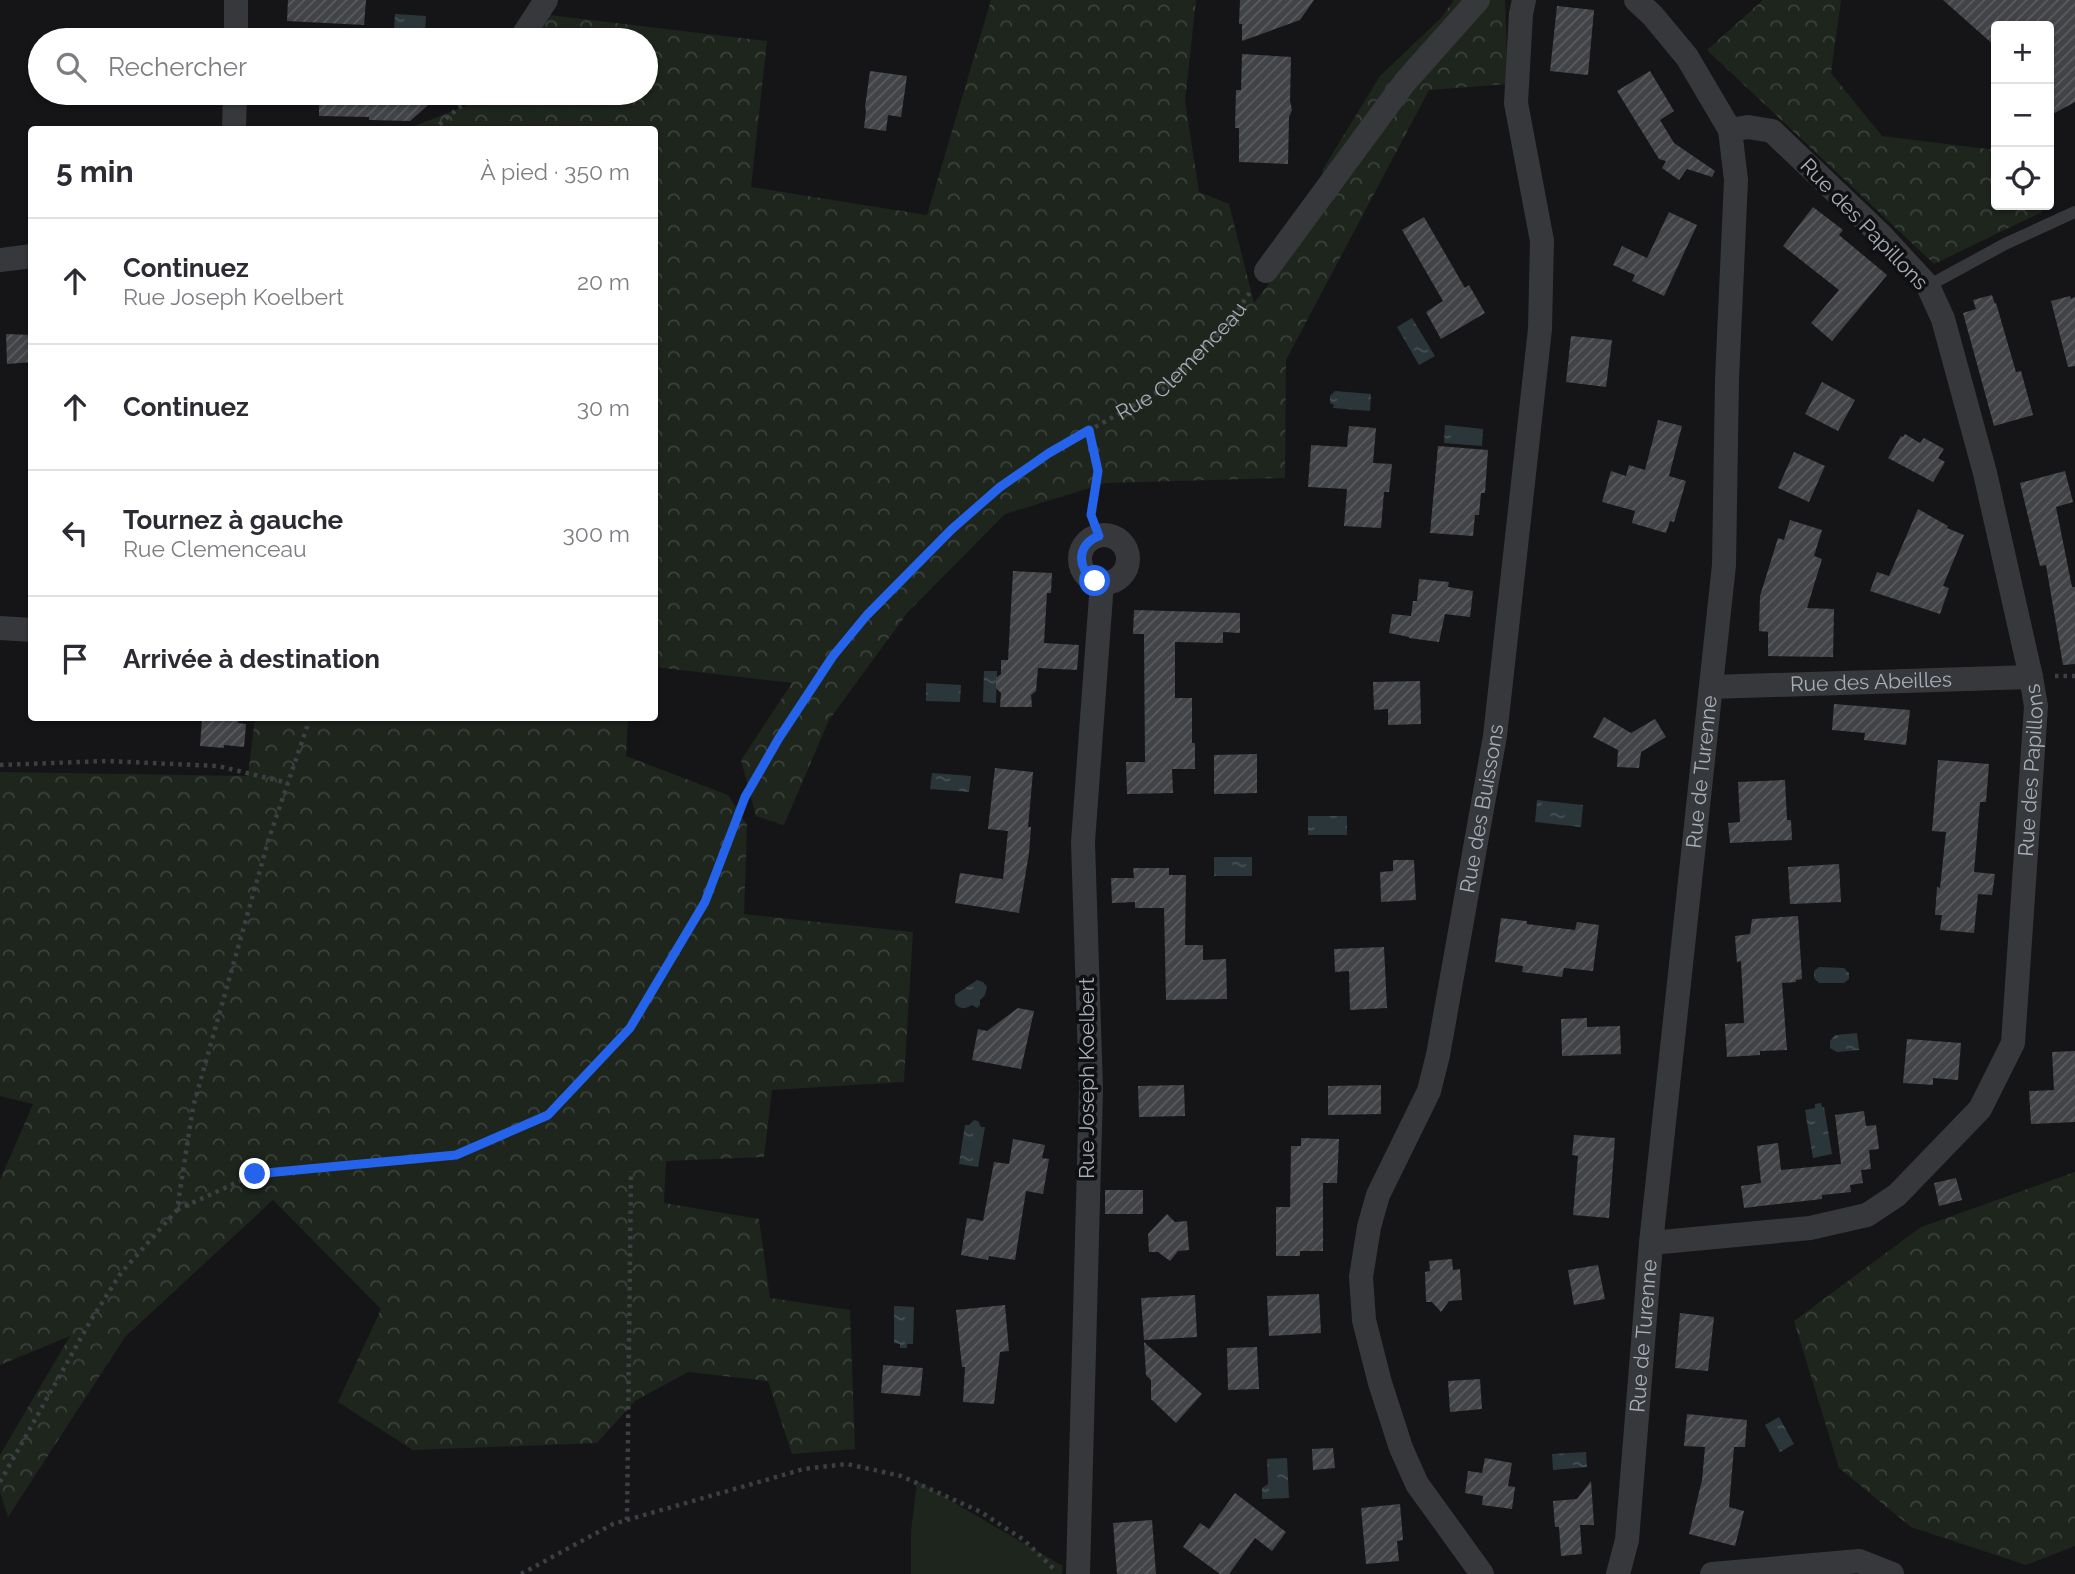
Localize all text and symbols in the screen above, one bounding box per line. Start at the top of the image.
map controls [1991,21,2054,210]
button: + [1991,21,2054,84]
search box [28,28,658,105]
icon: search [52,48,90,86]
text: Rechercher [108,52,247,82]
button: − [1991,84,2054,147]
button: locate [1991,147,2054,210]
street label: Rue des Papillons [1795,153,1933,294]
text: 5 min [56,154,134,189]
text: À pied · 350 m [480,158,630,185]
text: Continuez [123,253,249,283]
icon: ahead [56,262,94,300]
text: 20 m [577,268,630,295]
text: Rue Joseph Koelbert [123,283,344,310]
street label: Rue Clemenceau [1111,297,1252,425]
icon: ahead [56,388,94,426]
text: Continuez [123,392,249,422]
text: 30 m [577,394,630,421]
text: Tournez à gauche [123,505,343,535]
icon: left [56,514,94,552]
text: 300 m [563,520,630,547]
text: Rue Clemenceau [123,535,307,562]
route start [1079,565,1110,596]
icon: arrive [56,640,94,678]
text: Arrivée à destination [123,644,380,674]
street label: Rue des Abeilles [1790,666,1952,697]
street label: Rue des Papillons [2013,682,2048,857]
street label: Rue de Turenne [1681,694,1722,850]
street label: Rue des Buissons [1454,723,1508,895]
street label: Rue Joseph Koelbert [1074,977,1099,1179]
route end [239,1158,270,1189]
street label: Rue de Turenne [1624,1258,1662,1413]

